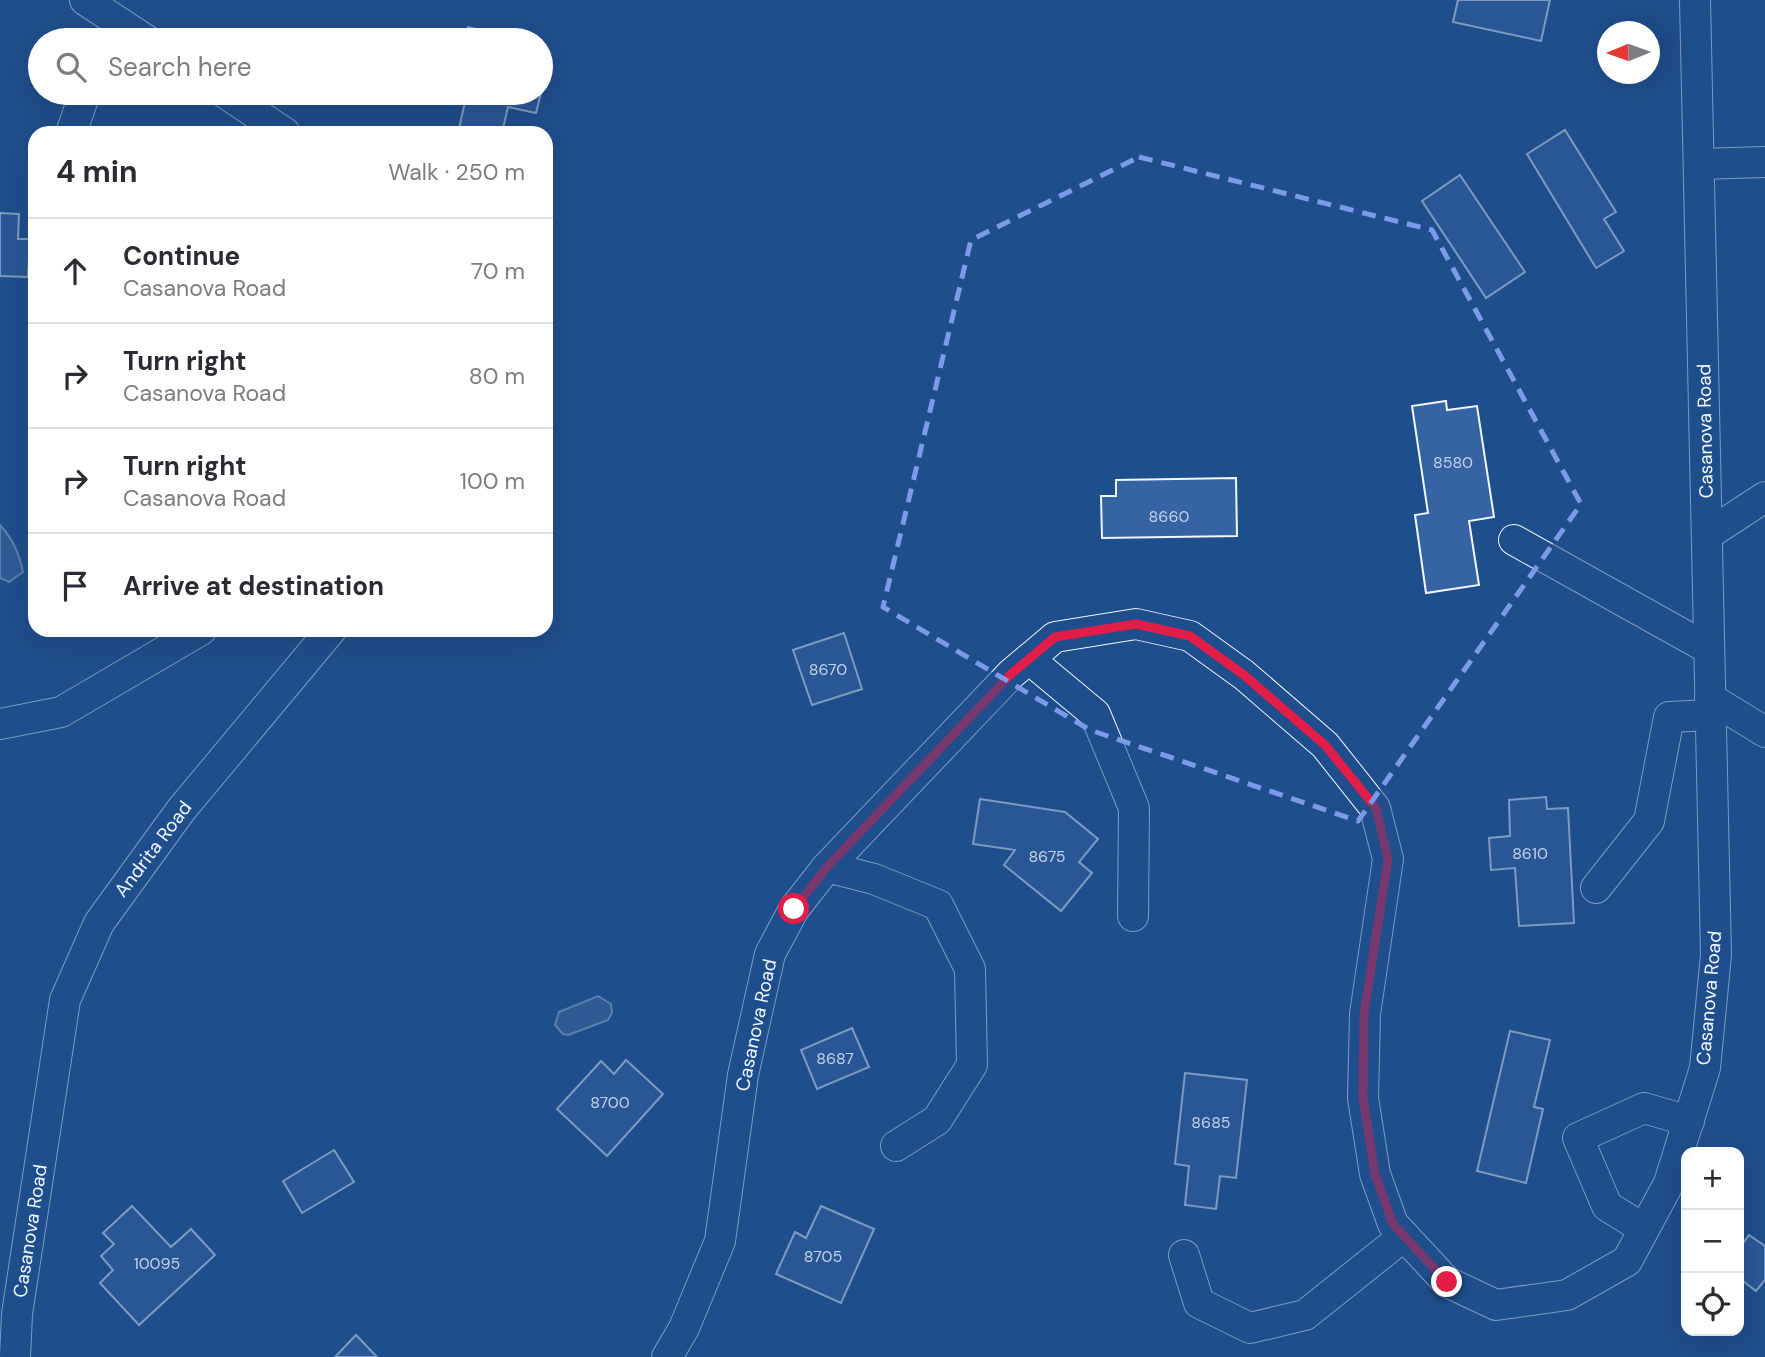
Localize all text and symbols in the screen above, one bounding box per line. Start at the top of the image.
north arrow [1597,21,1660,84]
search box [28,28,553,105]
icon: search [52,48,90,86]
text: Search here [108,50,251,84]
text: 4 min [56,152,138,191]
text: Walk · 250 m [388,157,525,187]
text: Continue [123,239,240,273]
icon: ahead [56,252,94,290]
text: 70 m [471,256,525,286]
text: Casanova Road [123,273,286,303]
text: Turn right [123,344,247,378]
icon: right [56,357,94,395]
text: 80 m [469,361,525,391]
street label: Casanova Road [1691,363,1719,499]
text: Casanova Road [123,378,286,408]
text: Turn right [123,449,247,483]
house number: 8580 [1433,452,1473,473]
icon: right [56,462,94,500]
text: 100 m [460,466,525,496]
text: Casanova Road [123,483,286,513]
house number: 8660 [1149,506,1189,527]
icon: arrive [56,567,94,605]
text: Arrive at destination [123,569,384,603]
house number: 8670 [809,659,847,680]
street label: Andrita Road [109,796,197,902]
house number: 8610 [1512,843,1548,864]
house number: 8675 [1028,846,1066,867]
route start [778,893,809,924]
street label: Casanova Road [1691,930,1727,1066]
street label: Casanova Road [730,957,782,1093]
house number: 8687 [816,1048,854,1069]
house number: 8700 [590,1092,630,1113]
house number: 8685 [1191,1112,1231,1133]
map controls [1681,1147,1744,1336]
button: + [1681,1147,1744,1210]
street label: Casanova Road [7,1163,53,1299]
button: − [1681,1210,1744,1273]
house number: 8705 [804,1246,842,1267]
house number: 10095 [134,1253,180,1274]
route end [1431,1266,1462,1297]
button: locate [1681,1273,1744,1336]

